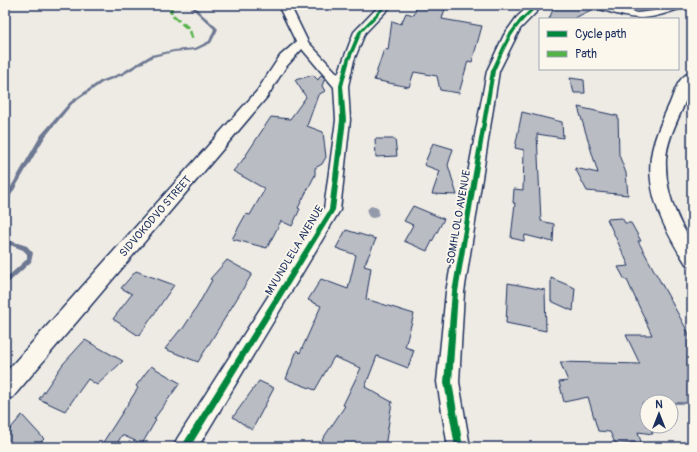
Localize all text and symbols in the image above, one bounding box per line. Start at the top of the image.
legend [539,18,679,70]
text: Cycle path [575,27,627,42]
text: Path [575,47,597,62]
street label: SOMHLOLO AVENUE [444,169,473,265]
street label: SIDVOKODVO STREET [117,173,194,259]
street label: MVUNDLELA AVENUE [262,203,327,298]
north arrow [639,394,679,434]
text: N [655,398,663,411]

